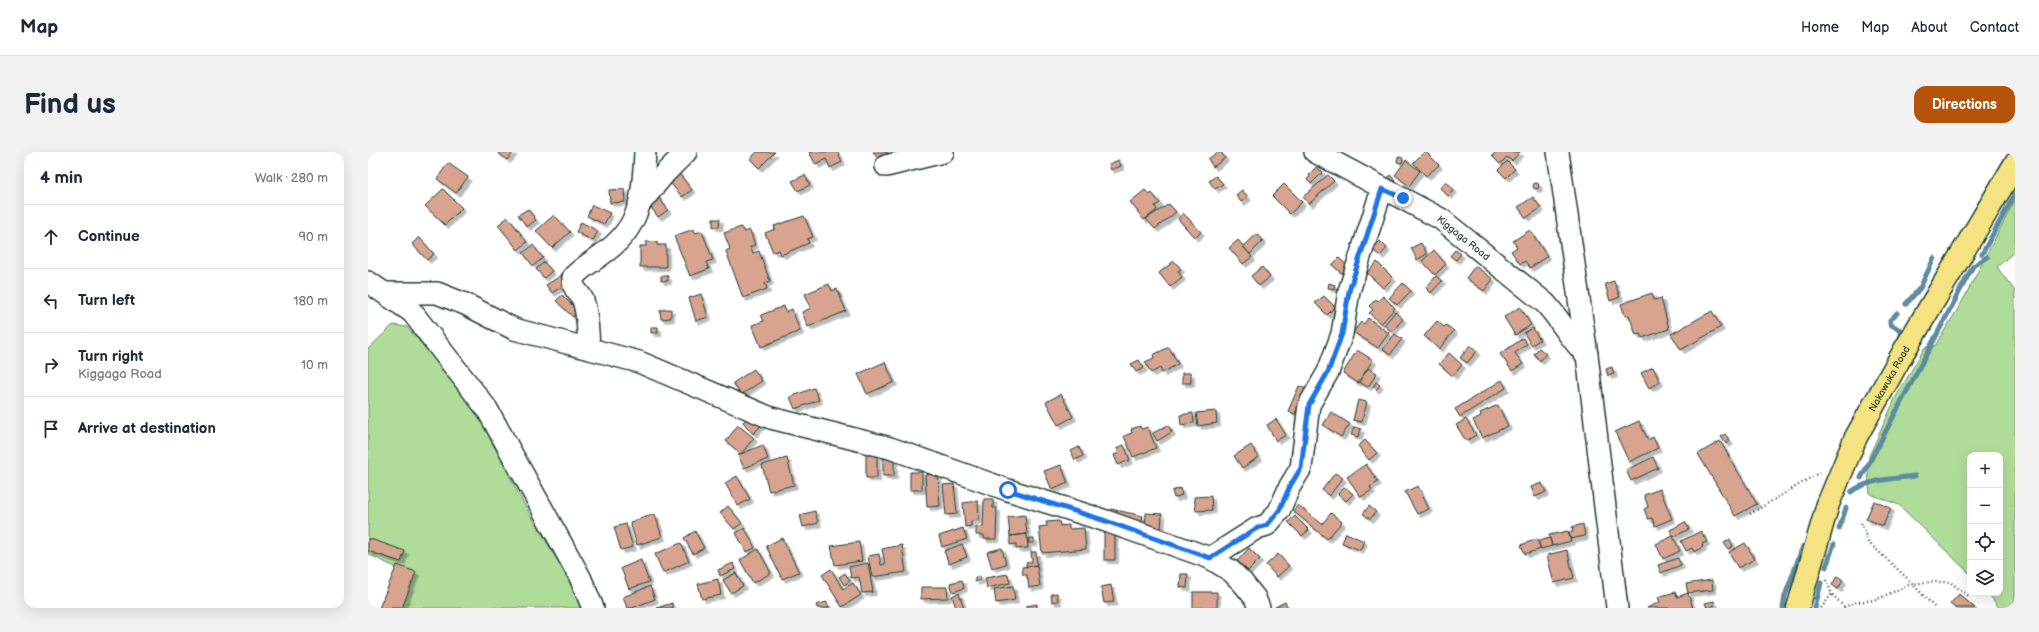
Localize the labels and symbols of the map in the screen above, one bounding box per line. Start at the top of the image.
route end [1394,189,1412,207]
street label: Kiggaga Road [1434,213,1492,263]
street label: Nakawuka Road [1867,344,1913,414]
route start [999,481,1017,499]

